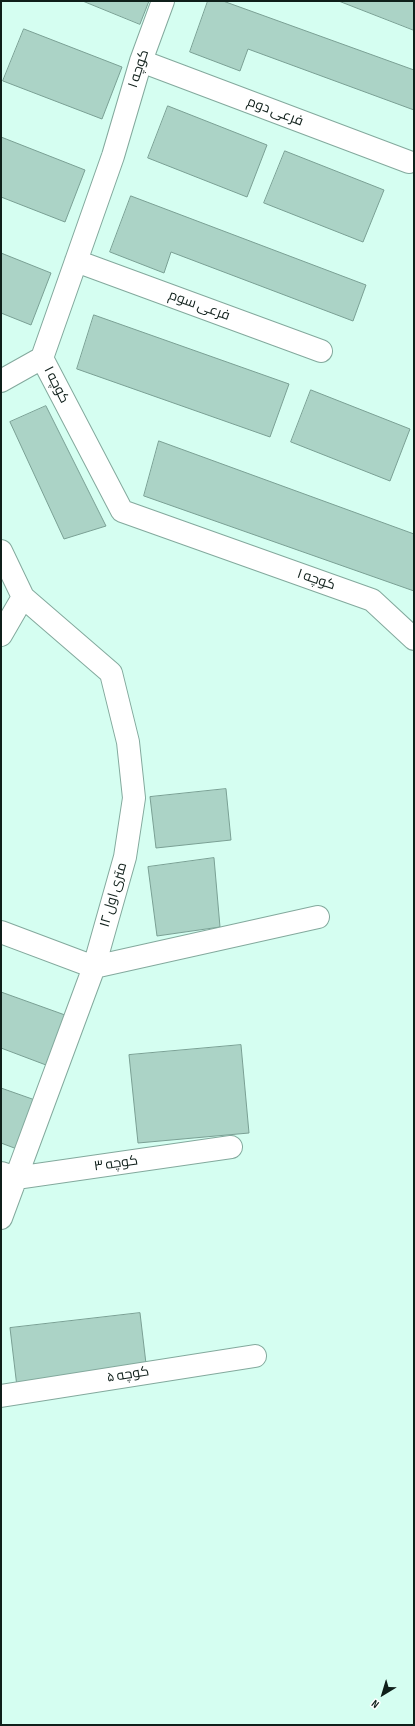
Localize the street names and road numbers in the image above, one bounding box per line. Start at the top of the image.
street label: کوچه ۱ [125,48,153,90]
street label: فرعی دوم [245,94,305,130]
street label: فرعی سوم [166,287,232,325]
street label: کوچه ۱ [40,364,72,406]
street label: کوچه ۱ [295,566,337,594]
street label: ۱۲ متری اول [97,861,131,929]
street label: کوچه ۳ [93,1153,139,1175]
street label: کوچه ۵ [106,1363,150,1387]

